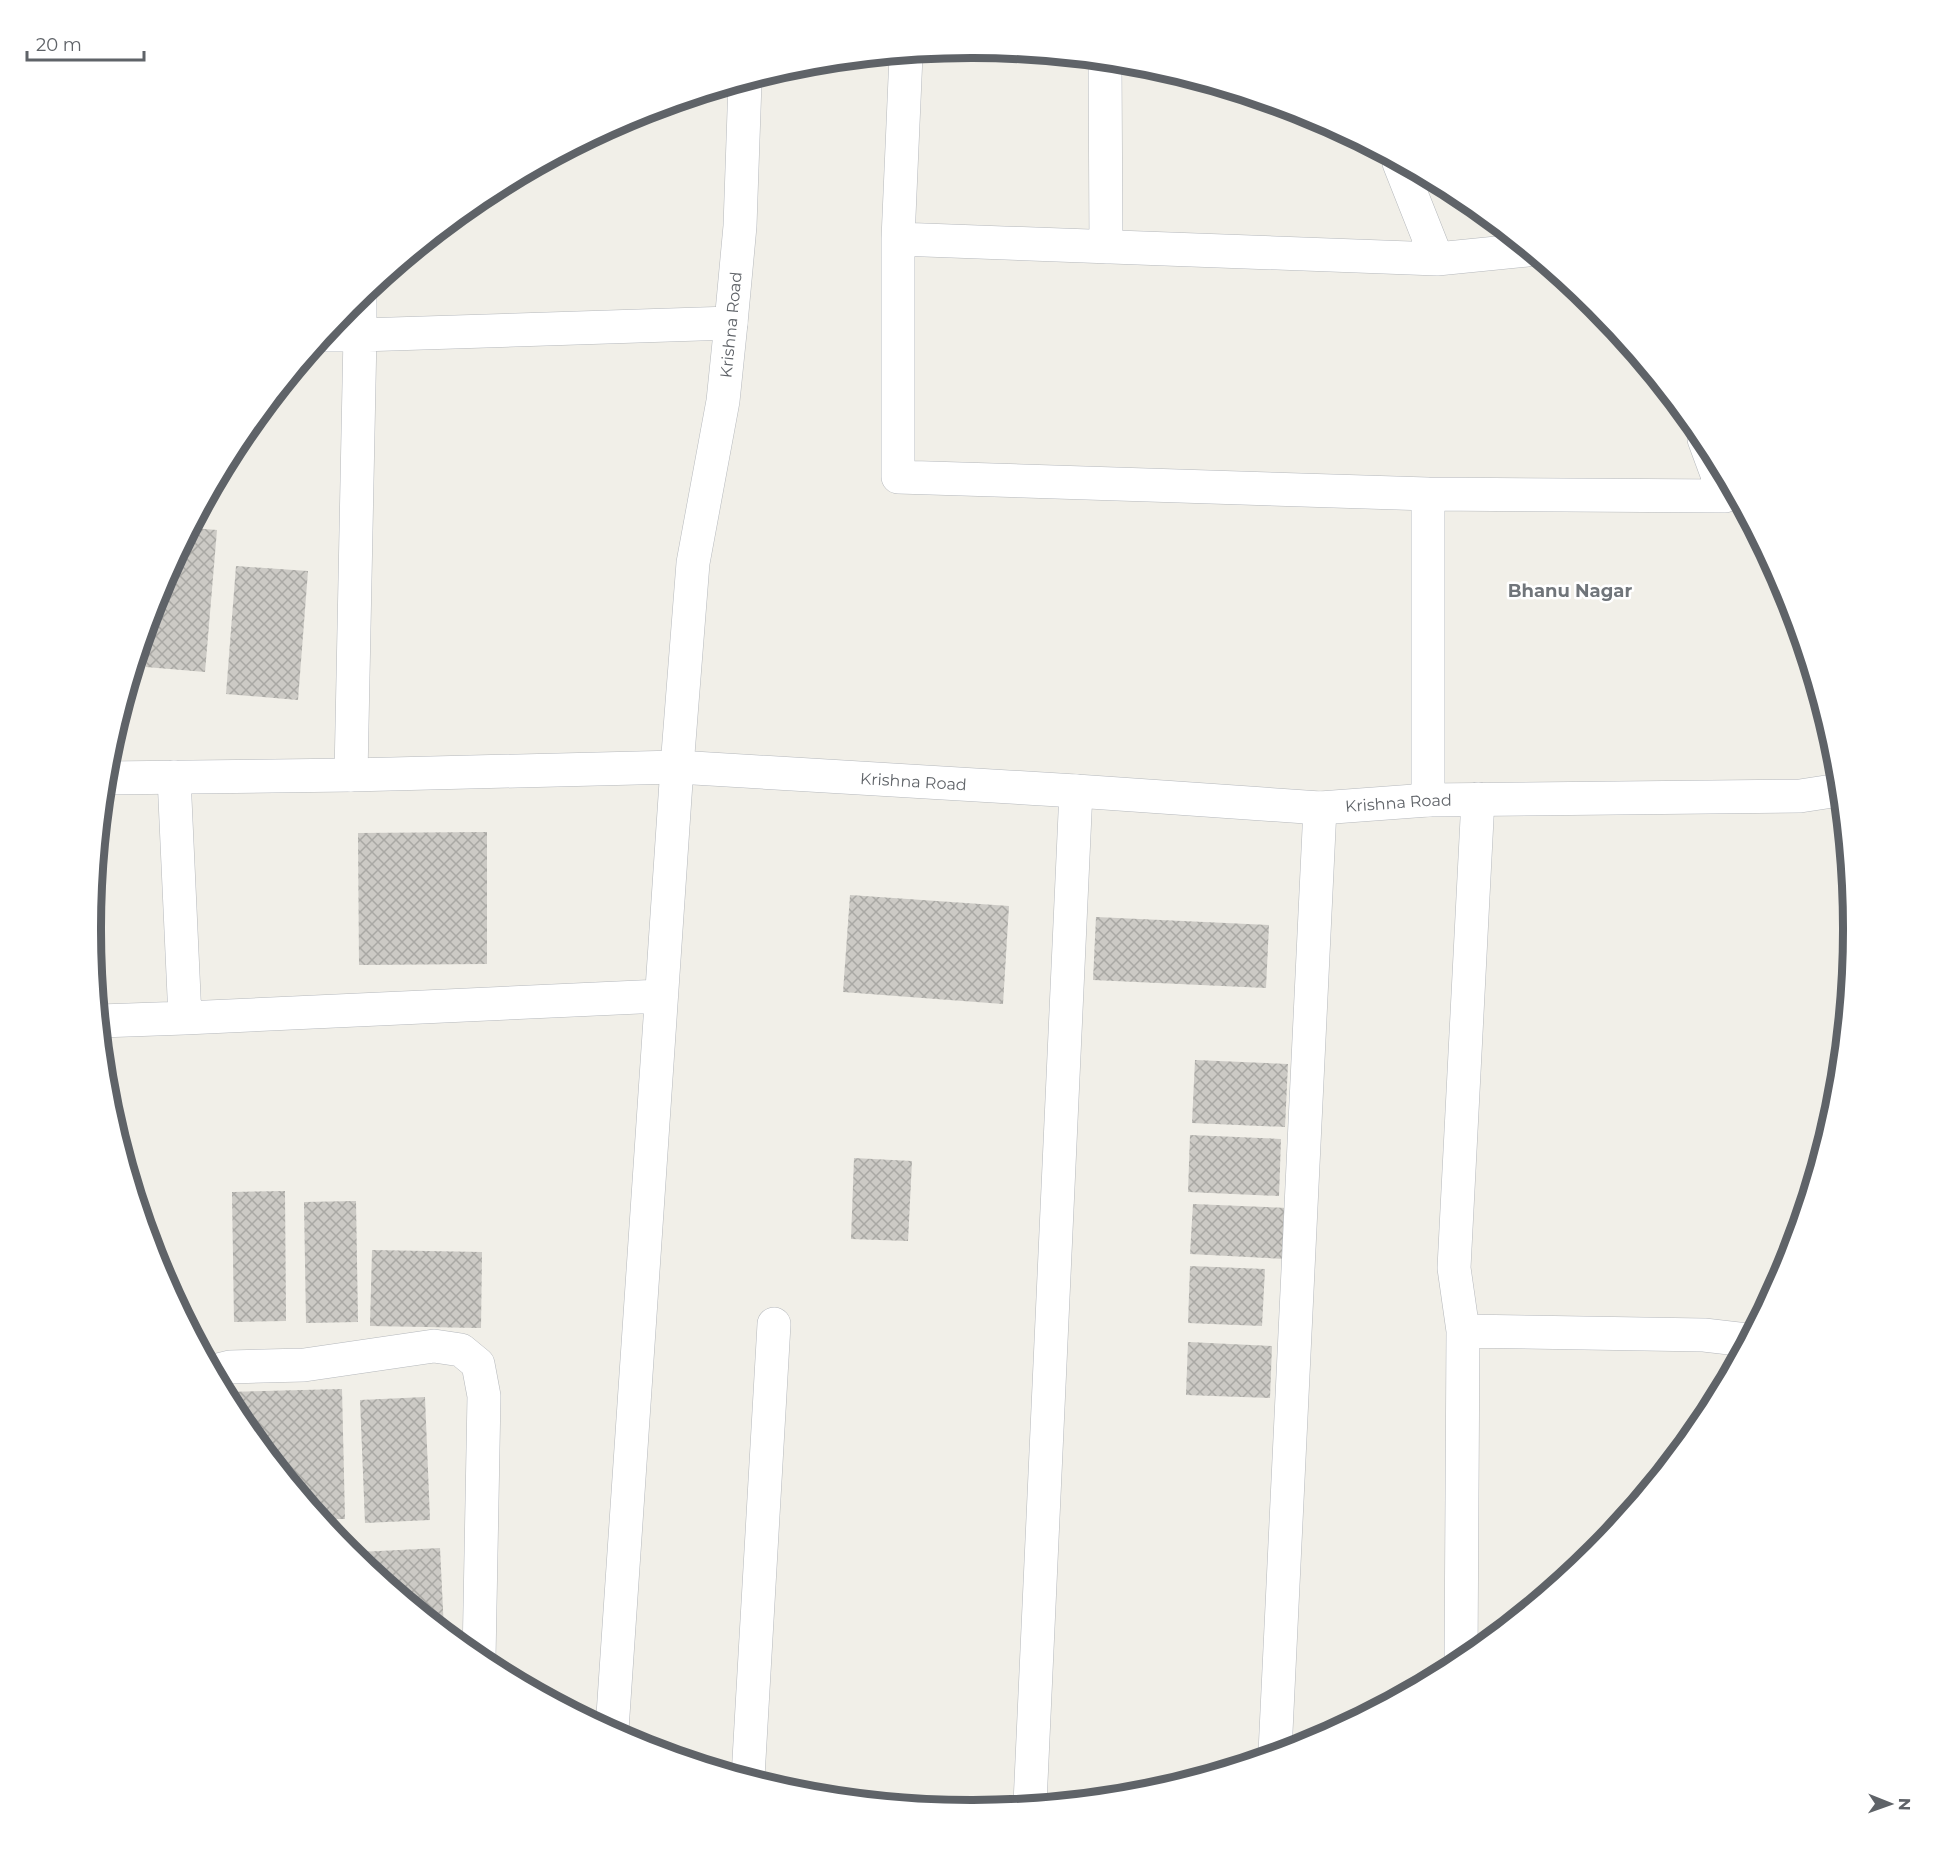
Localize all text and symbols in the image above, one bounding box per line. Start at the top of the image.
scale bar [27,24,144,62]
text: 20 m [36,34,82,56]
street label: Krishna Road [716,271,745,379]
district label: Bhanu Nagar [1508,580,1632,602]
street label: Krishna Road [860,769,967,794]
street label: Krishna Road [1344,790,1452,816]
north arrow [1860,1774,1920,1834]
text: N [1895,1798,1914,1811]

